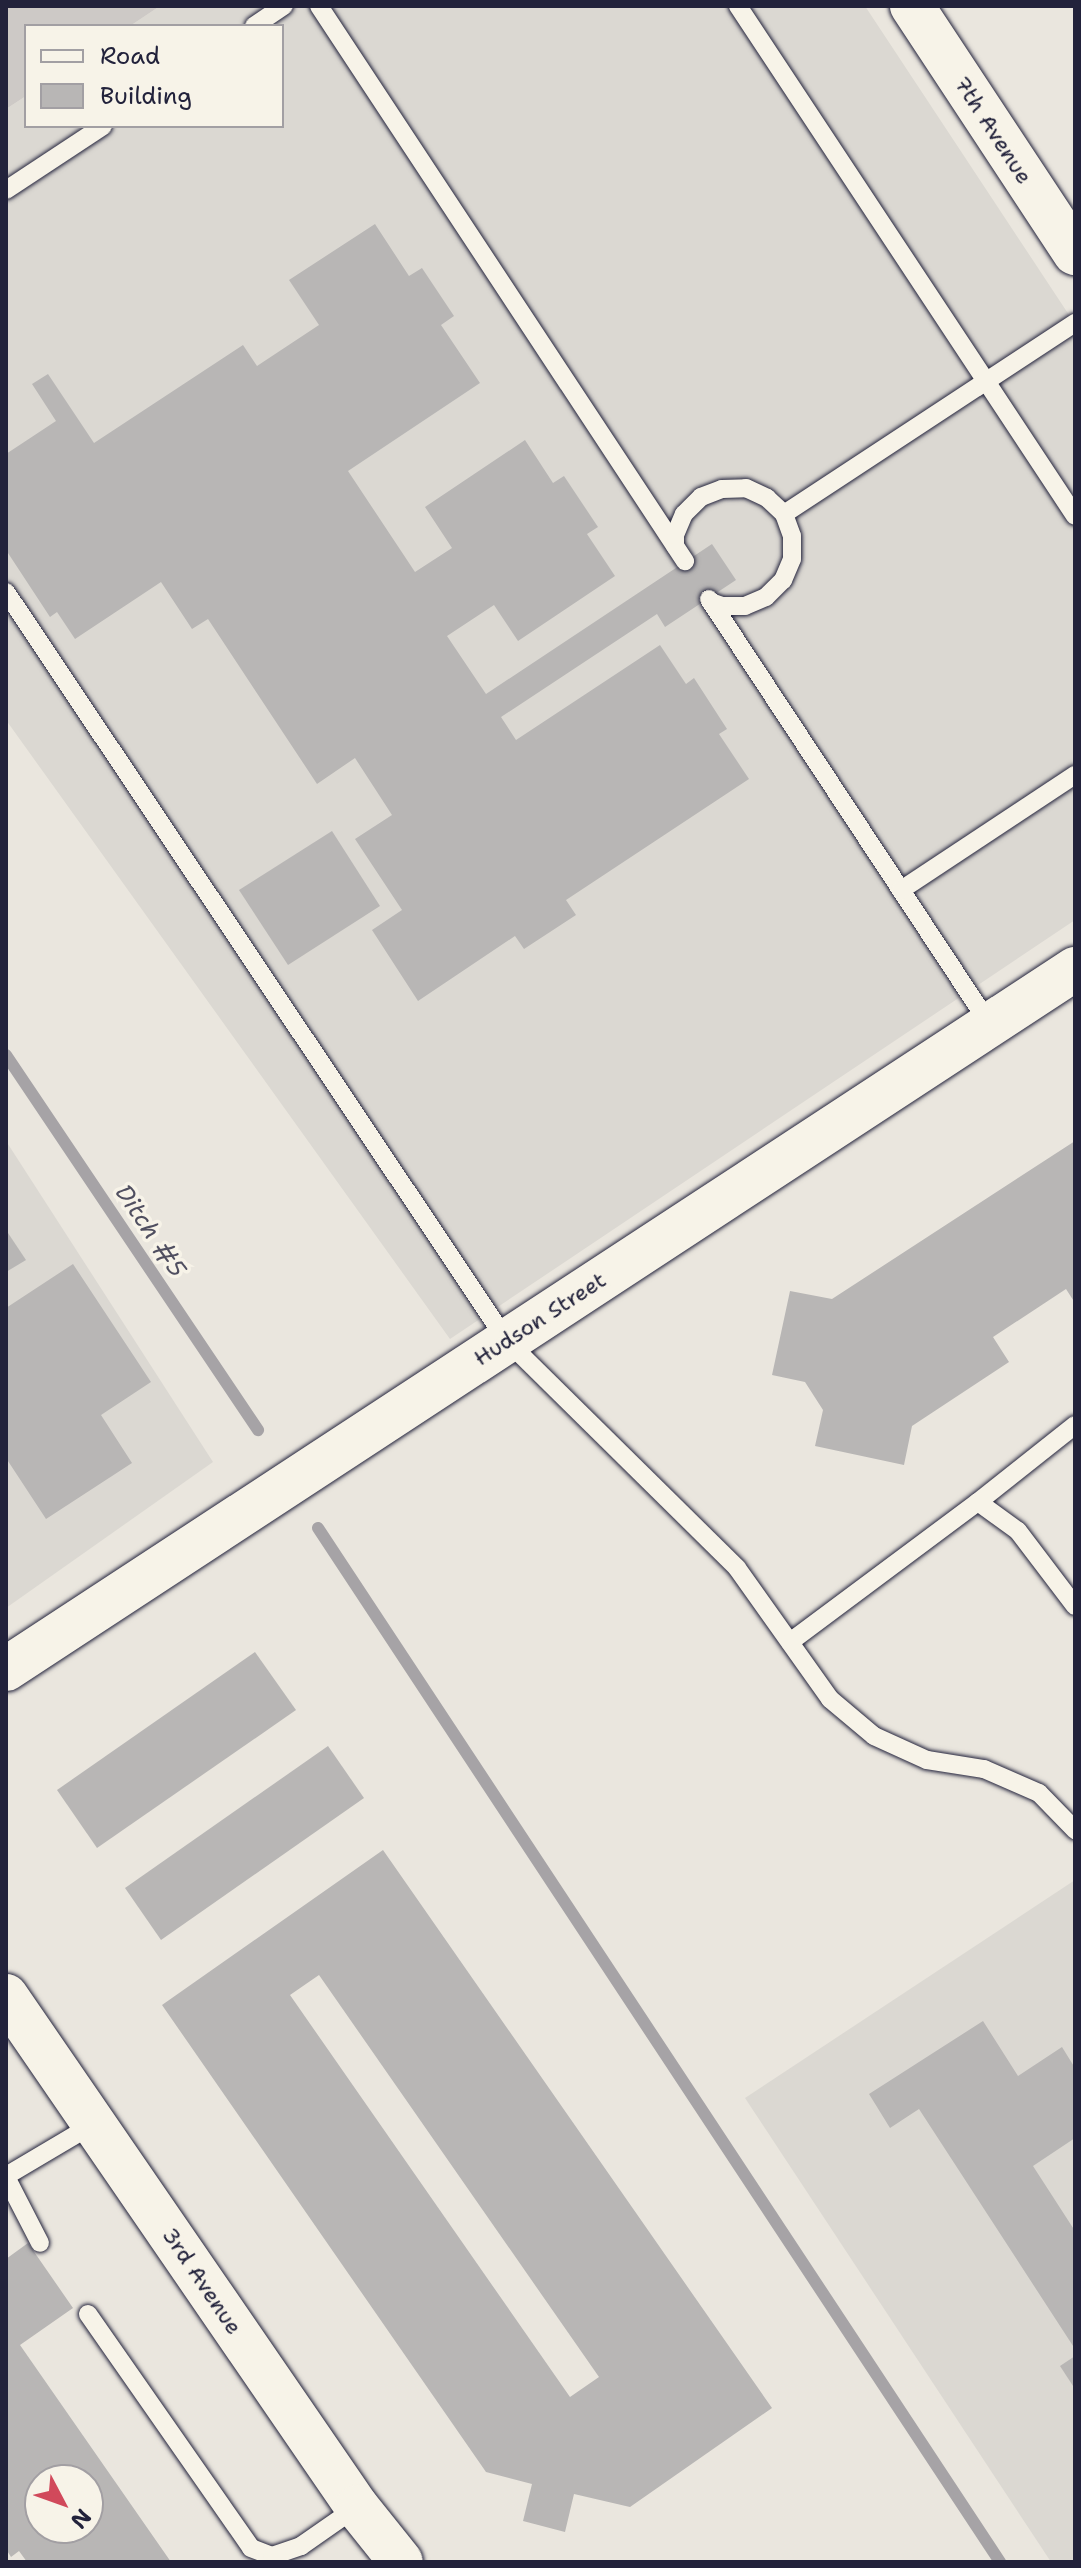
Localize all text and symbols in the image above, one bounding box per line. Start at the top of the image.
legend [24,24,284,128]
text: Road [100,40,160,72]
street label: 7th Avenue [948,71,1038,189]
text: Building [100,80,192,112]
water label: Ditch #5 [109,1179,191,1283]
street label: Hudson Street [469,1267,611,1371]
street label: 3rd Avenue [157,2223,247,2339]
north arrow [24,2464,104,2544]
text: N [64,2503,98,2535]

